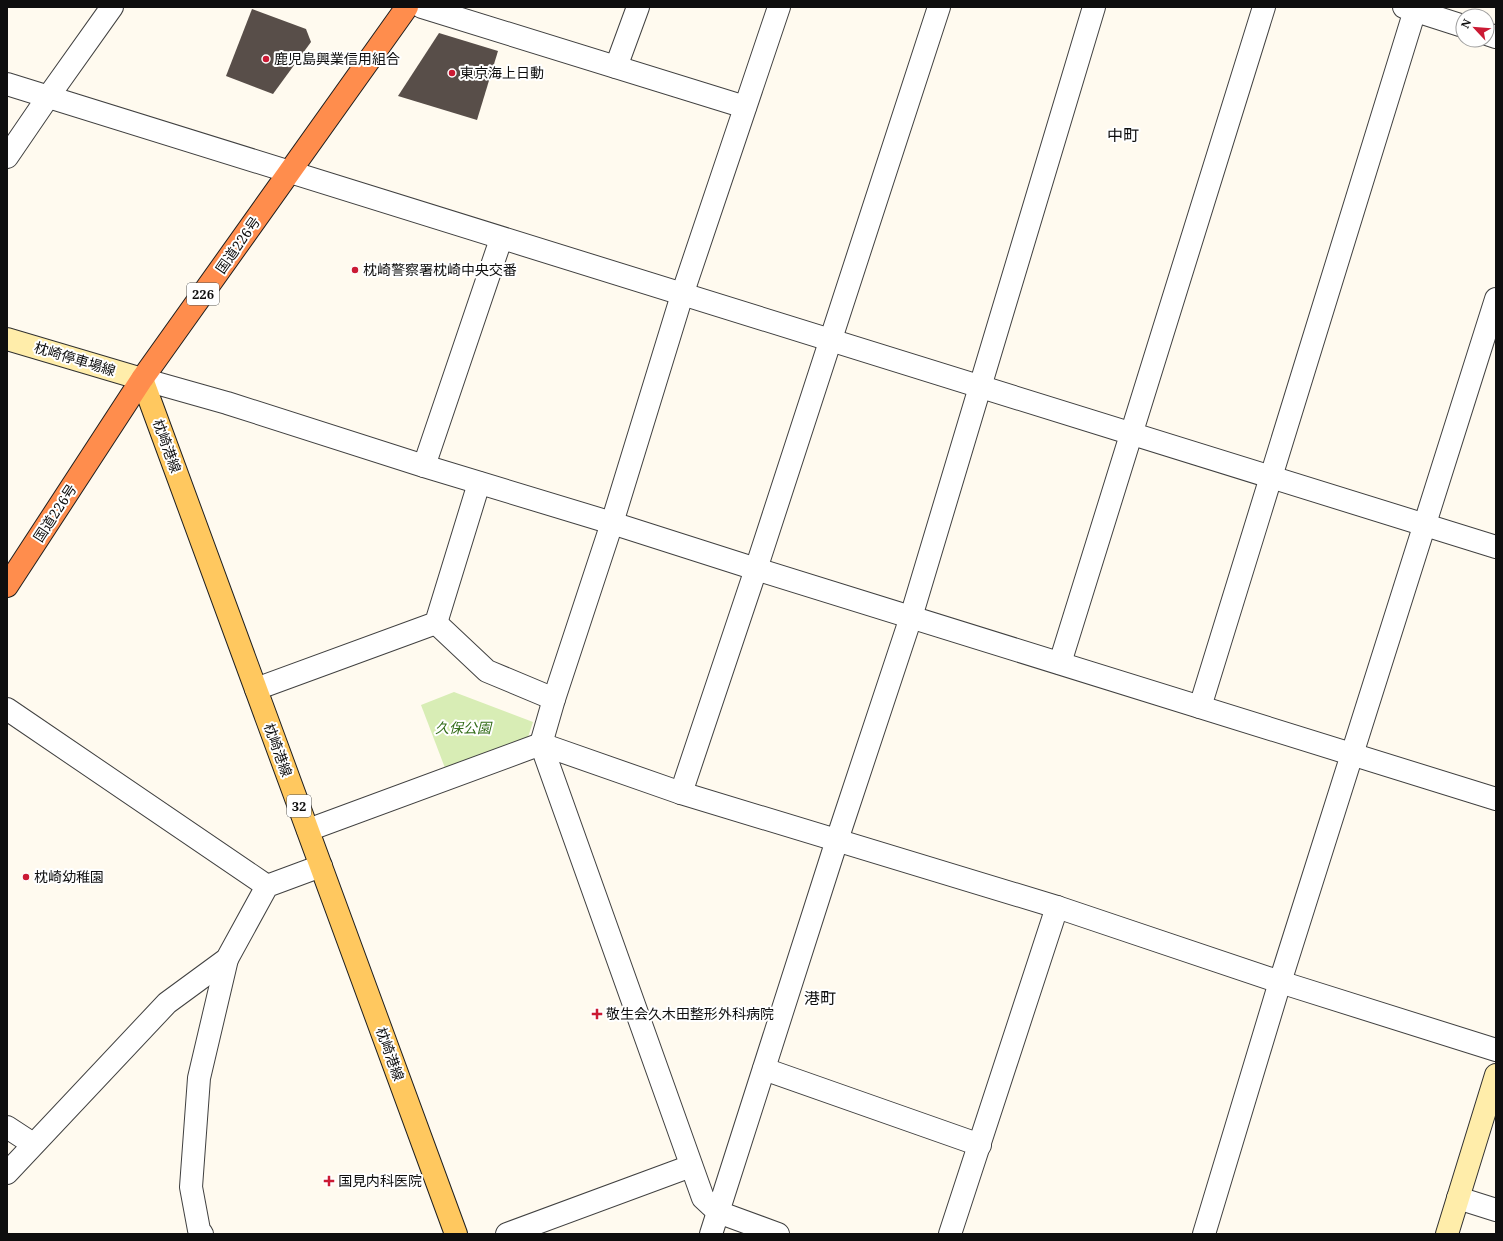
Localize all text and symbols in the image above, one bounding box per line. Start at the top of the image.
north arrow [1455,8,1495,48]
text: N [1457,16,1474,31]
place label: 鹿児島興業信用組合 [274,49,400,68]
marker: 鹿児島興業信用組合 [261,54,271,64]
place label: 東京海上日動 [460,63,544,82]
marker: 東京海上日動 [447,68,457,78]
district label: 中町 [1107,124,1139,146]
street label: 国道226号 [211,212,264,277]
place label: 枕崎警察署枕崎中央交番 [363,260,517,279]
marker: 枕崎警察署枕崎中央交番 [350,265,360,275]
road number: 226 [187,283,219,305]
street label: 枕崎停車場線 [32,337,118,380]
street label: 枕崎港線 [149,416,186,475]
street label: 国道226号 [29,480,80,545]
park label: 久保公園 [435,718,493,737]
street label: 枕崎港線 [260,720,297,779]
road number: 32 [287,795,311,817]
place label: 枕崎幼稚園 [34,867,104,886]
marker: 枕崎幼稚園 [21,872,31,882]
district label: 港町 [804,987,836,1009]
place label: 敬生会久木田整形外科病院 [606,1004,774,1023]
marker: 敬生会久木田整形外科病院 [591,1008,603,1020]
street label: 枕崎港線 [372,1024,409,1083]
place label: 国見内科医院 [338,1171,422,1190]
marker: 国見内科医院 [323,1175,335,1187]

